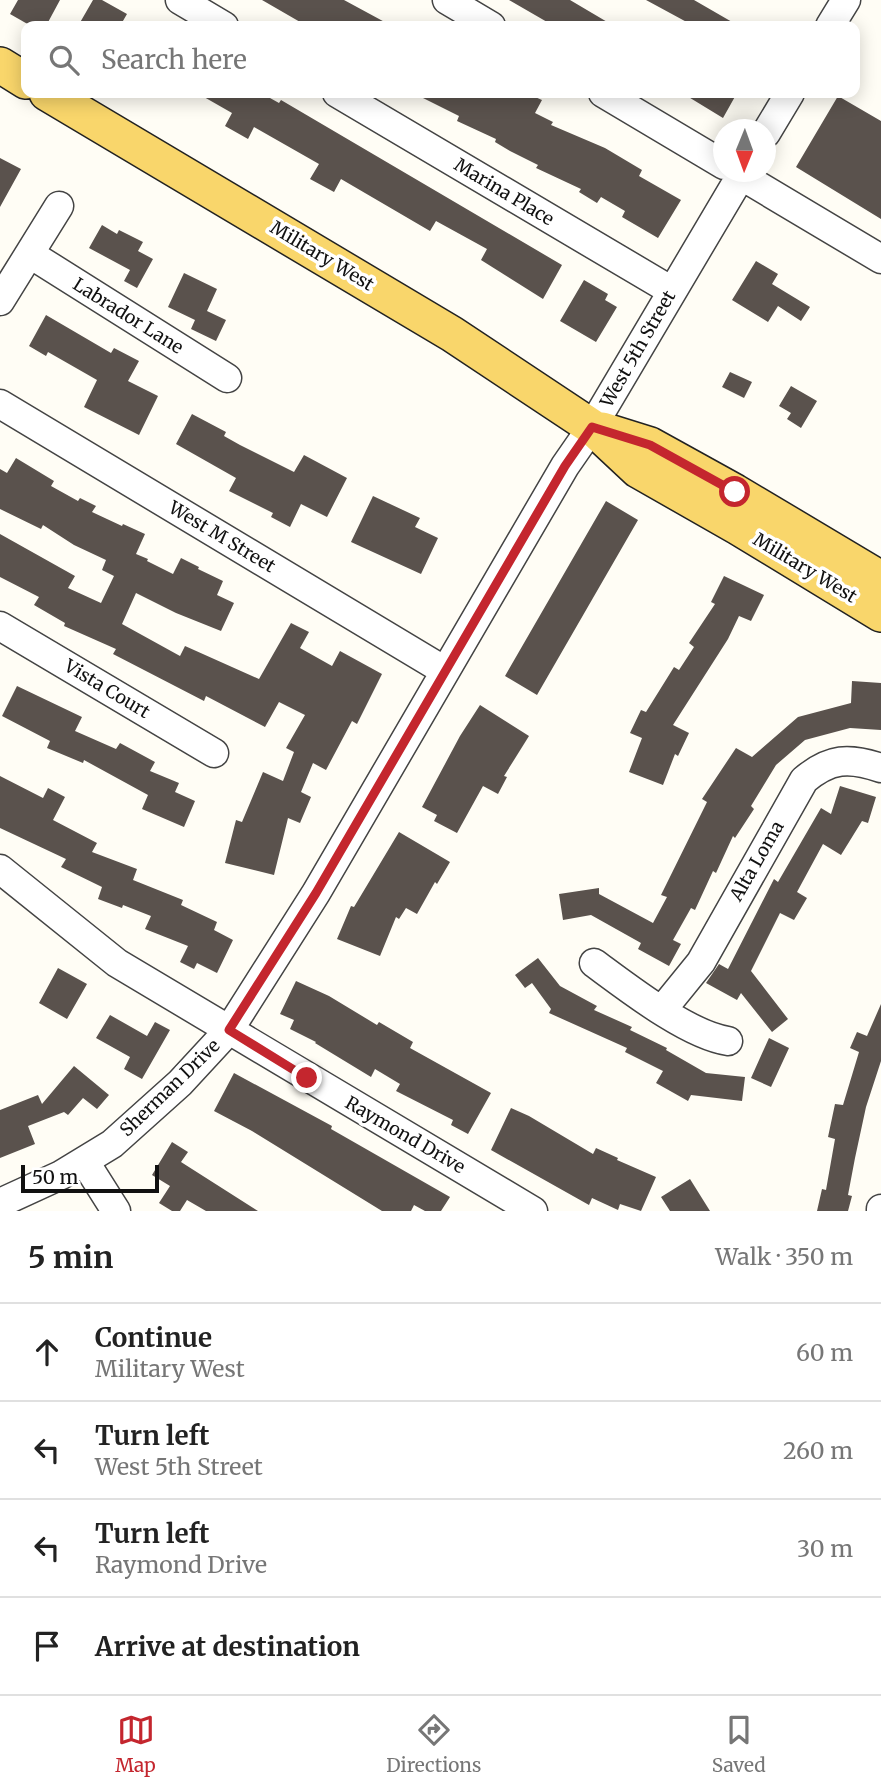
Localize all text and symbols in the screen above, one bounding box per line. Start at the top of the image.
search box [21,21,860,98]
icon: search [45,41,83,79]
text: Search here [101,43,247,76]
north arrow [713,119,776,182]
street label: Marina Place [450,153,558,230]
street label: Military West [266,216,378,296]
street label: Labrador Lane [69,272,188,359]
street label: West 5th Street [594,286,680,412]
route start [719,476,750,507]
street label: West M Street [164,495,280,577]
street label: Military West [749,528,861,608]
street label: Vista Court [59,653,154,723]
street label: Alta Loma [724,816,789,906]
street label: Sherman Drive [115,1034,225,1141]
route end [291,1062,322,1093]
street label: Raymond Drive [341,1091,469,1178]
scale bar [21,1162,159,1194]
text: 50 m [32,1165,78,1189]
text: 5 min [28,1238,113,1276]
text: Walk · 350 m [715,1242,853,1271]
text: Continue [95,1321,212,1354]
icon: ahead [28,1333,66,1371]
text: 60 m [796,1338,853,1367]
text: Military West [95,1354,245,1383]
text: Turn left [95,1419,209,1452]
icon: left [28,1431,66,1469]
text: 260 m [783,1436,853,1465]
text: West 5th Street [95,1452,263,1481]
text: Turn left [95,1517,209,1550]
icon: left [28,1529,66,1567]
text: 30 m [797,1534,853,1563]
text: Raymond Drive [95,1550,267,1579]
icon: arrive [28,1627,66,1665]
text: Arrive at destination [95,1630,360,1663]
tab: Map [115,1711,156,1777]
tab: Directions [386,1711,481,1777]
tab: Saved [712,1711,766,1777]

